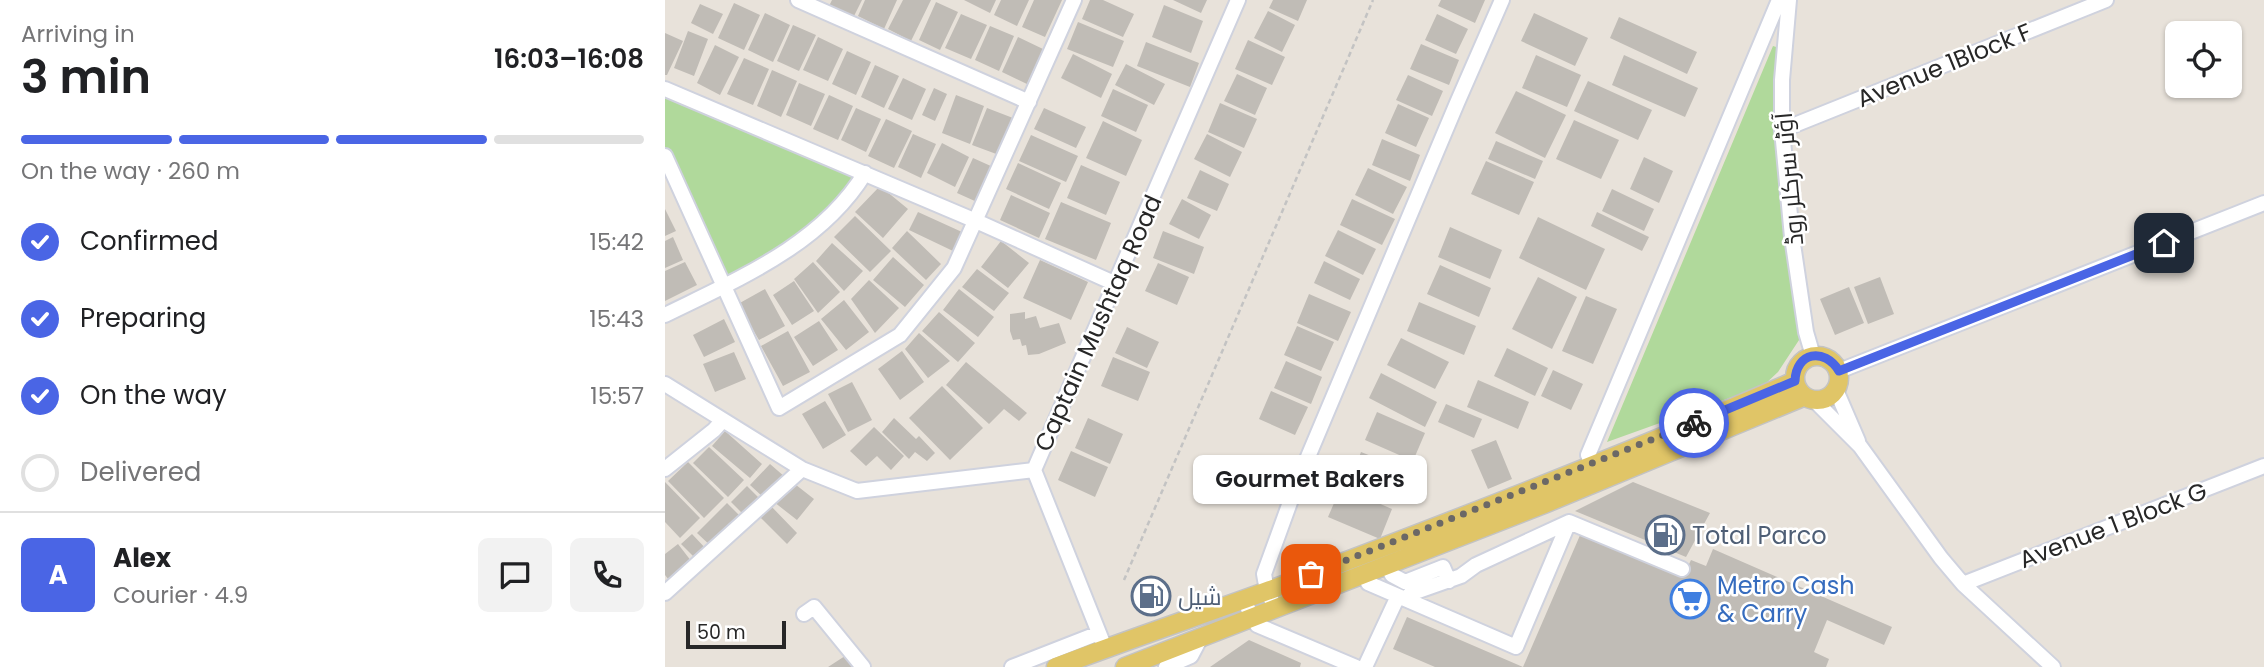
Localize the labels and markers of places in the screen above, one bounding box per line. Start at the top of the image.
pin [2134,213,2194,273]
callout: Gourmet Bakers [1194,455,1428,504]
fuel station icon: Total Parco [1644,514,1686,556]
place label: Total Parco [1692,519,1827,552]
pin [1281,544,1341,604]
place label: Metro Cash & Carry [1717,569,1855,630]
fuel station icon: شیل [1130,575,1172,617]
supermarket icon: Metro Cash & Carry [1669,578,1711,620]
place label: شیل [1178,580,1222,613]

